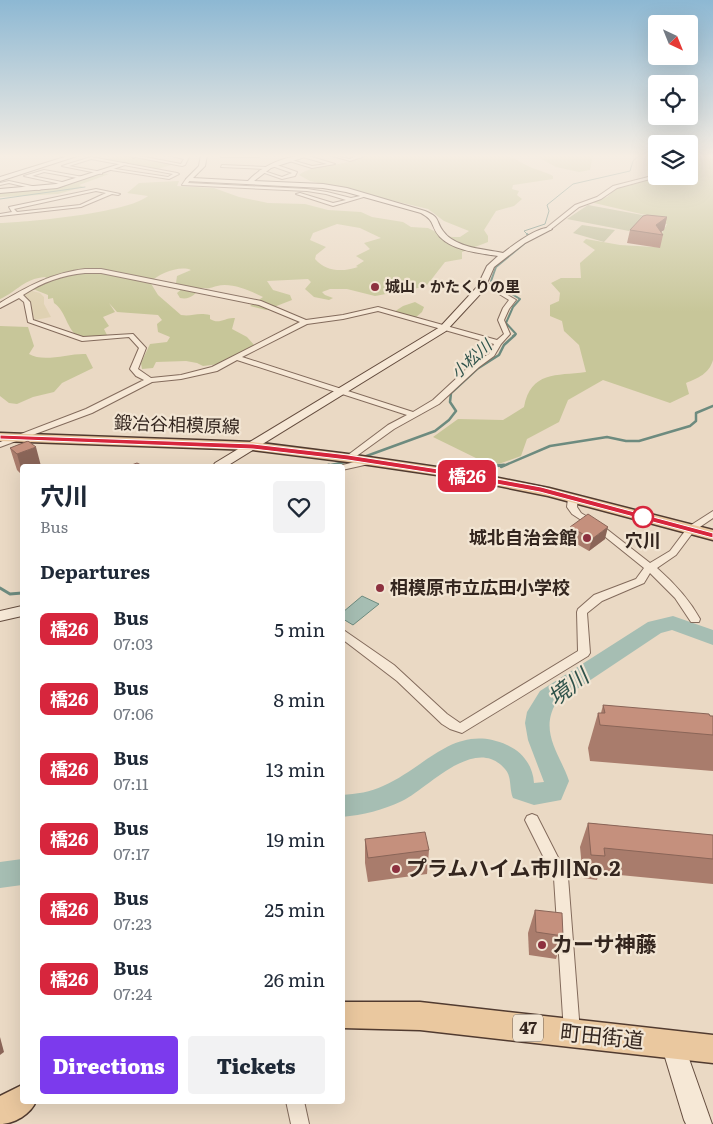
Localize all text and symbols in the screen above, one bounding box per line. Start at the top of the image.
north arrow [648,15,698,65]
map controls [648,15,698,185]
button: locate [648,75,698,125]
button: layers [648,135,698,185]
place label: 城山・かたくりの里 [385,274,520,297]
marker: 城山・かたくりの里 [369,281,381,293]
water label: 小松川 [444,332,498,383]
street label: 鍛冶谷相模原線 [114,408,240,439]
line badge: 橋26 [438,460,496,492]
text: 橋26 [448,462,486,489]
text: 穴川 [40,477,88,512]
button: heart [273,481,325,533]
marker: 穴川 [632,506,654,528]
text: Bus [40,514,68,538]
place label: 城北自治会館 [469,523,577,550]
place label: 穴川 [625,526,661,553]
marker: 城北自治会館 [581,532,593,544]
text: Departures [40,557,150,585]
place label: 相模原市立広田小学校 [390,573,570,600]
marker: 相模原市立広田小学校 [374,582,386,594]
text: Bus [113,603,148,631]
text: 橋26 [50,615,88,642]
text: 5 min [274,615,325,643]
text: 07:03 [113,631,153,655]
water label: 境川 [540,658,596,712]
text: Bus [113,673,148,701]
text: 橋26 [50,685,88,712]
text: 8 min [273,685,325,713]
text: 07:06 [113,701,153,725]
text: Bus [113,743,148,771]
text: 橋26 [50,755,88,782]
text: 13 min [266,755,325,783]
text: 07:11 [113,771,149,795]
text: Bus [113,813,148,841]
text: 橋26 [50,825,88,852]
text: 19 min [266,825,325,853]
text: 07:17 [113,841,150,865]
place label: プラムハイム市川No.2 [406,851,621,882]
marker: プラムハイム市川No.2 [390,863,402,875]
text: Bus [113,883,148,911]
text: 橋26 [50,895,88,922]
text: 25 min [265,895,325,923]
text: 07:23 [113,911,152,935]
place label: カーサ神藤 [552,927,657,958]
marker: カーサ神藤 [536,939,548,951]
text: Bus [113,953,148,981]
text: 橋26 [50,965,88,992]
text: 26 min [264,965,325,993]
text: 07:24 [113,981,152,1005]
road number: 47 [513,1014,543,1042]
street label: 町田街道 [559,1015,646,1054]
button: Directions [40,1036,178,1094]
button: Tickets [188,1036,325,1094]

